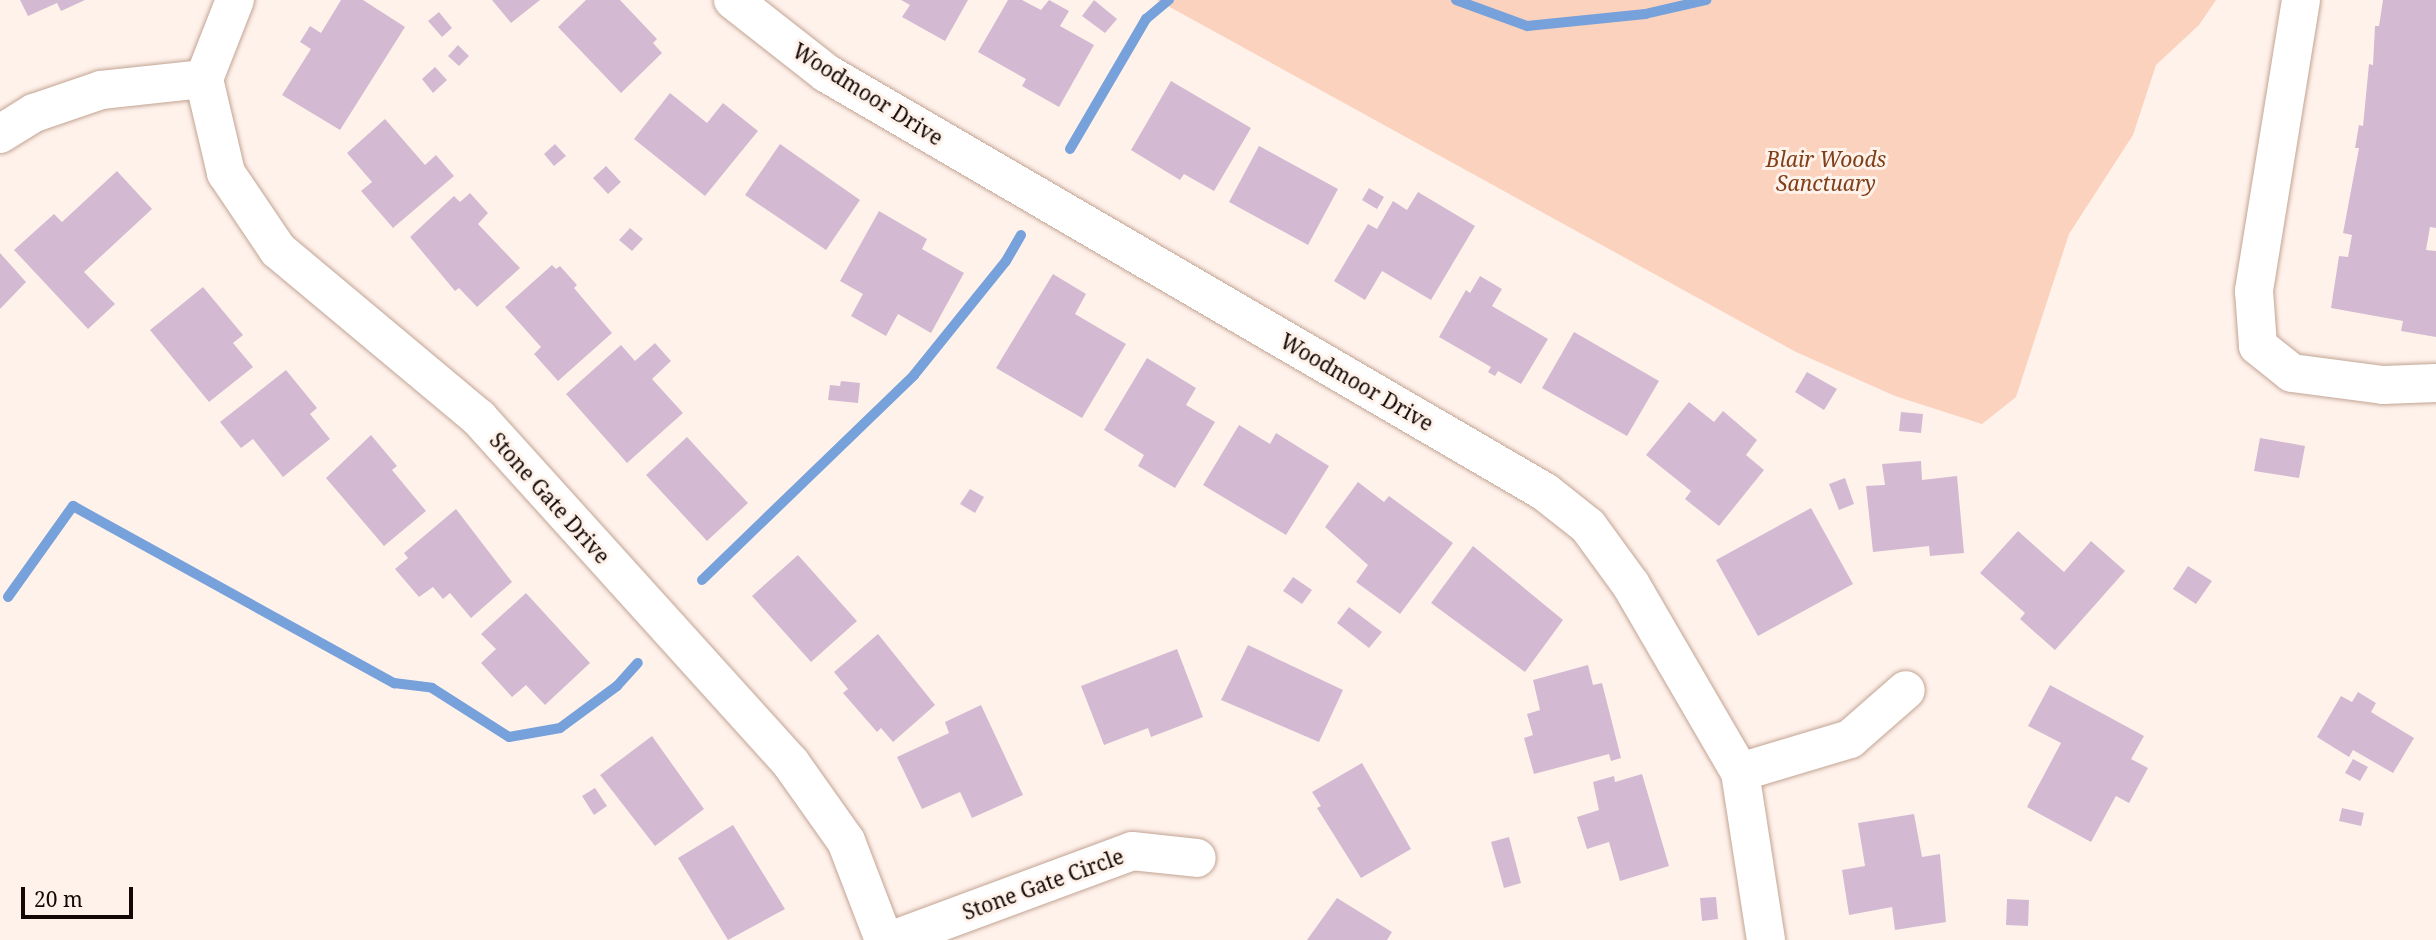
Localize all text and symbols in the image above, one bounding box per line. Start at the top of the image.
street label: Woodmoor Drive [788,38,948,150]
park label: Blair Woods Sanctuary [1766,146,1886,196]
street label: Woodmoor Drive [1276,328,1438,436]
street label: Stone Gate Drive [485,427,615,569]
street label: Stone Gate Circle [959,843,1127,925]
scale bar [24,874,136,918]
text: 20 m [34,885,83,913]

